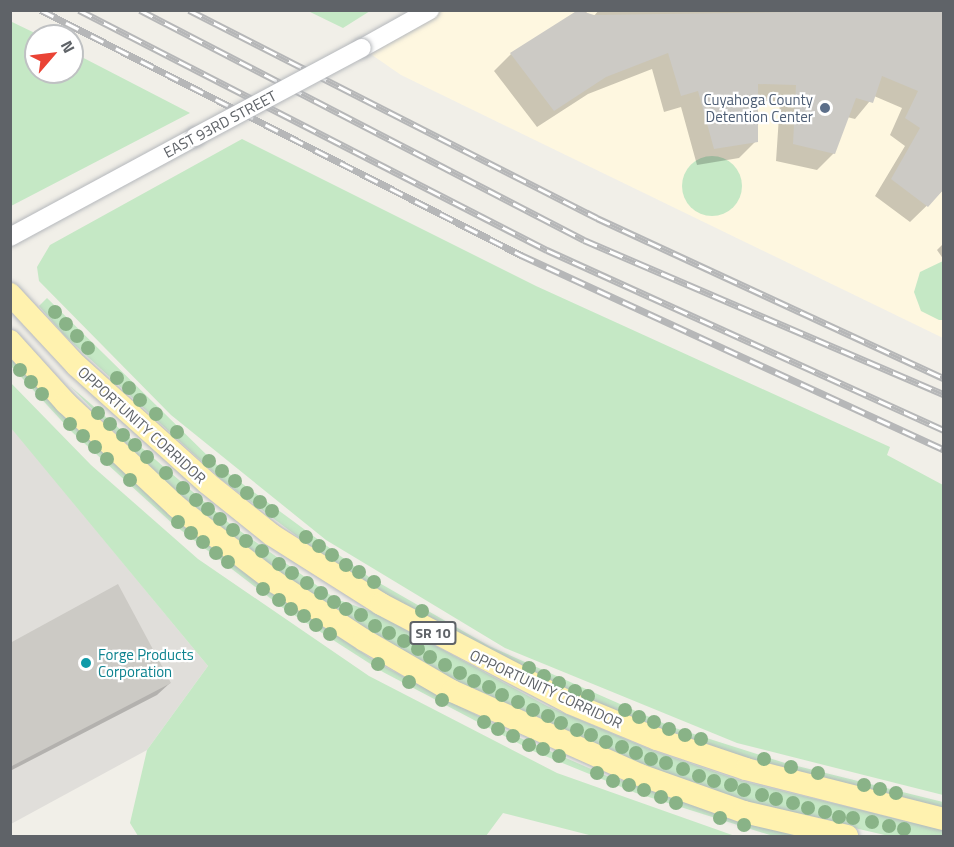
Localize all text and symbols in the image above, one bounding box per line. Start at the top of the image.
north arrow [24,24,84,84]
text: N [55,36,81,57]
street label: EAST 93RD STREET [161,87,279,161]
place label: Cuyahoga County Detention Center [704,90,813,125]
marker: Cuyahoga County Detention Center [818,101,832,115]
street label: OPPORTUNITY CORRIDOR [74,363,210,487]
road number: SR 10 [409,622,457,644]
place label: Forge Products Corporation [98,645,194,680]
street label: OPPORTUNITY CORRIDOR [467,646,625,732]
marker: Forge Products Corporation [79,656,93,670]

